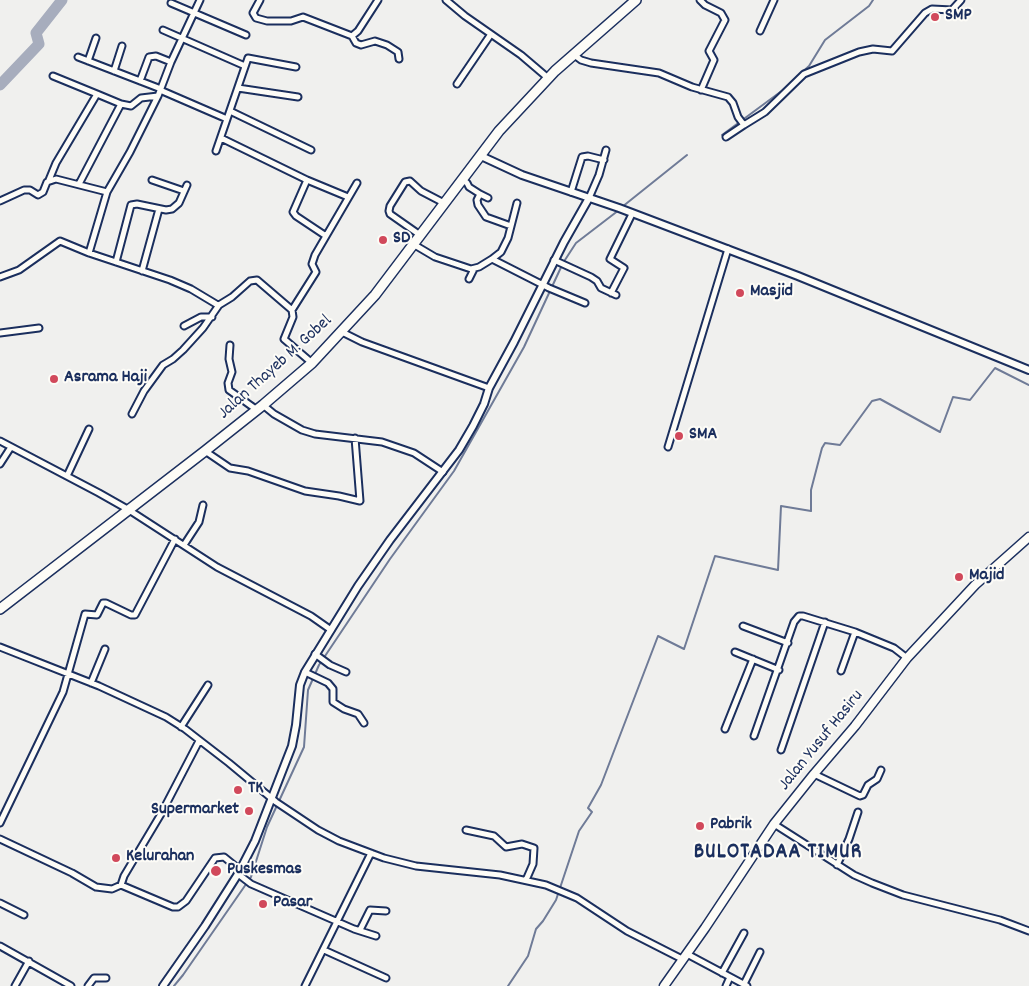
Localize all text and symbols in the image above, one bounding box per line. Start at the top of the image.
place label: SMP [945,6,972,28]
marker: SMP [929,11,941,23]
place label: SD [393,229,410,251]
marker: SD [377,234,389,246]
place label: Masjid [750,282,793,304]
marker: Masjid [734,287,746,299]
street label: Jalan Thayeb M. Gobel [215,311,337,425]
place label: Asrama Haji [64,368,147,390]
marker: Asrama Haji [48,373,60,385]
place label: SMA [689,425,717,447]
marker: SMA [673,430,685,442]
place label: Majid [969,566,1004,588]
marker: Majid [953,571,965,583]
street label: Jalan Yusuf Hasiru [775,686,869,796]
place label: TK [248,779,264,801]
marker: TK [232,784,244,796]
place label: Supermarket [151,800,239,822]
marker: Supermarket [243,805,255,817]
place label: Pabrik [710,815,752,837]
marker: Pabrik [694,820,706,832]
district label: BULOTADAA TIMUR [692,841,864,867]
place label: Kelurahan [126,847,194,869]
marker: Kelurahan [110,852,122,864]
place label: Puskesmas [227,860,302,882]
marker: Puskesmas [209,864,223,878]
place label: Pasar [273,893,312,915]
marker: Pasar [257,898,269,910]

